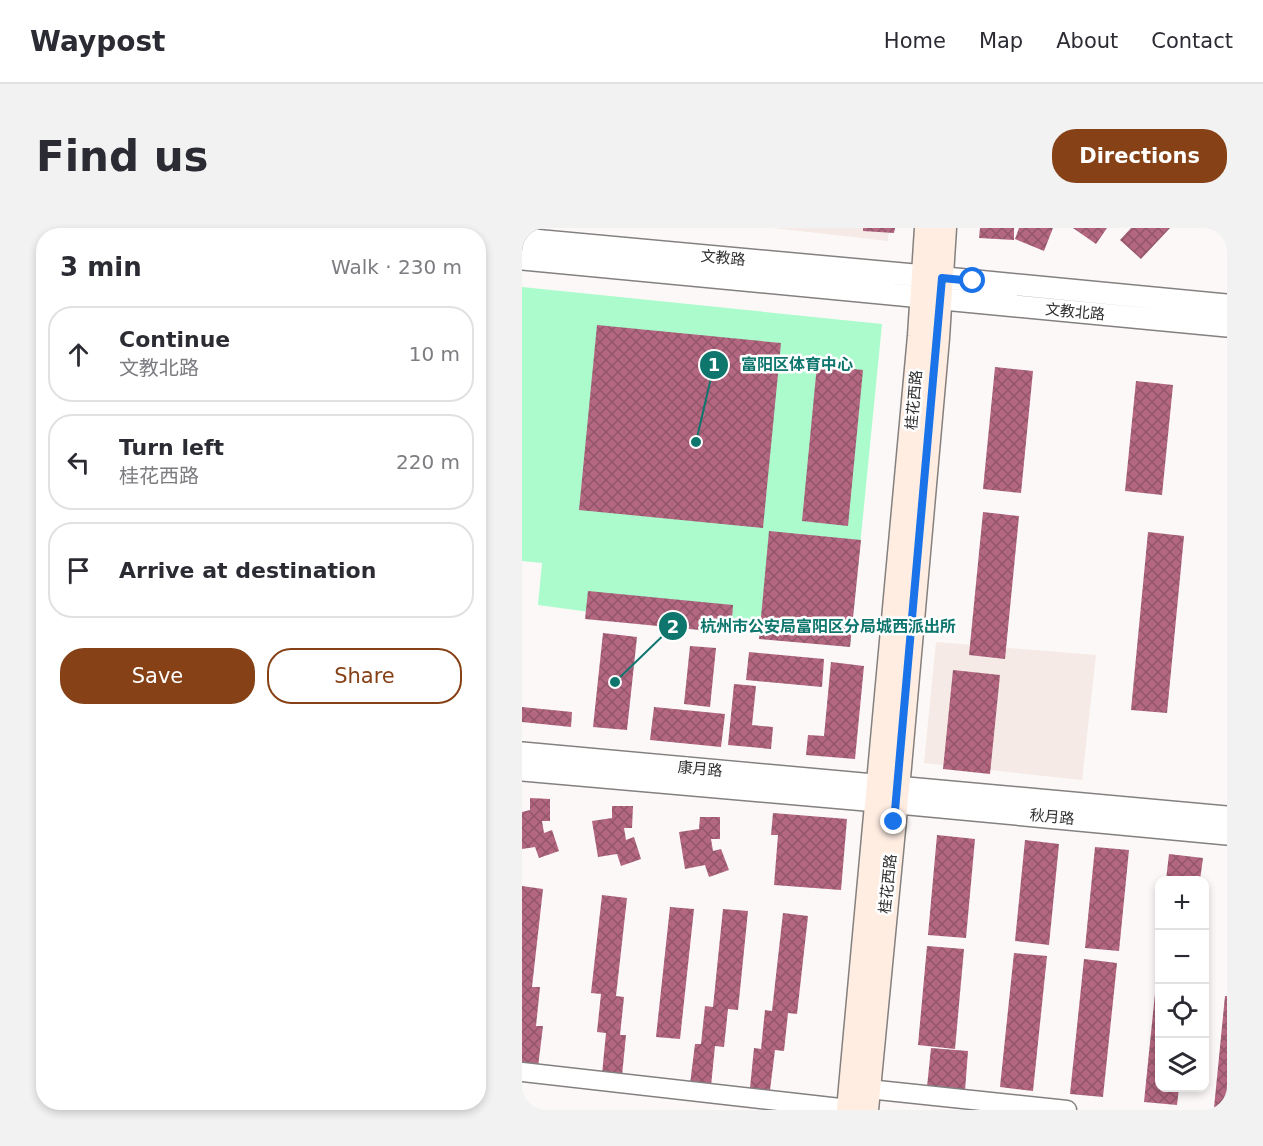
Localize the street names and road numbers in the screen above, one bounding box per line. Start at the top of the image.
street label: 文教路 [700,247,746,269]
street label: 文教北路 [1044,300,1106,324]
street label: 桂花西路 [902,369,926,431]
street label: 康月路 [677,758,723,780]
street label: 秋月路 [1029,806,1075,828]
street label: 桂花西路 [876,853,900,915]

